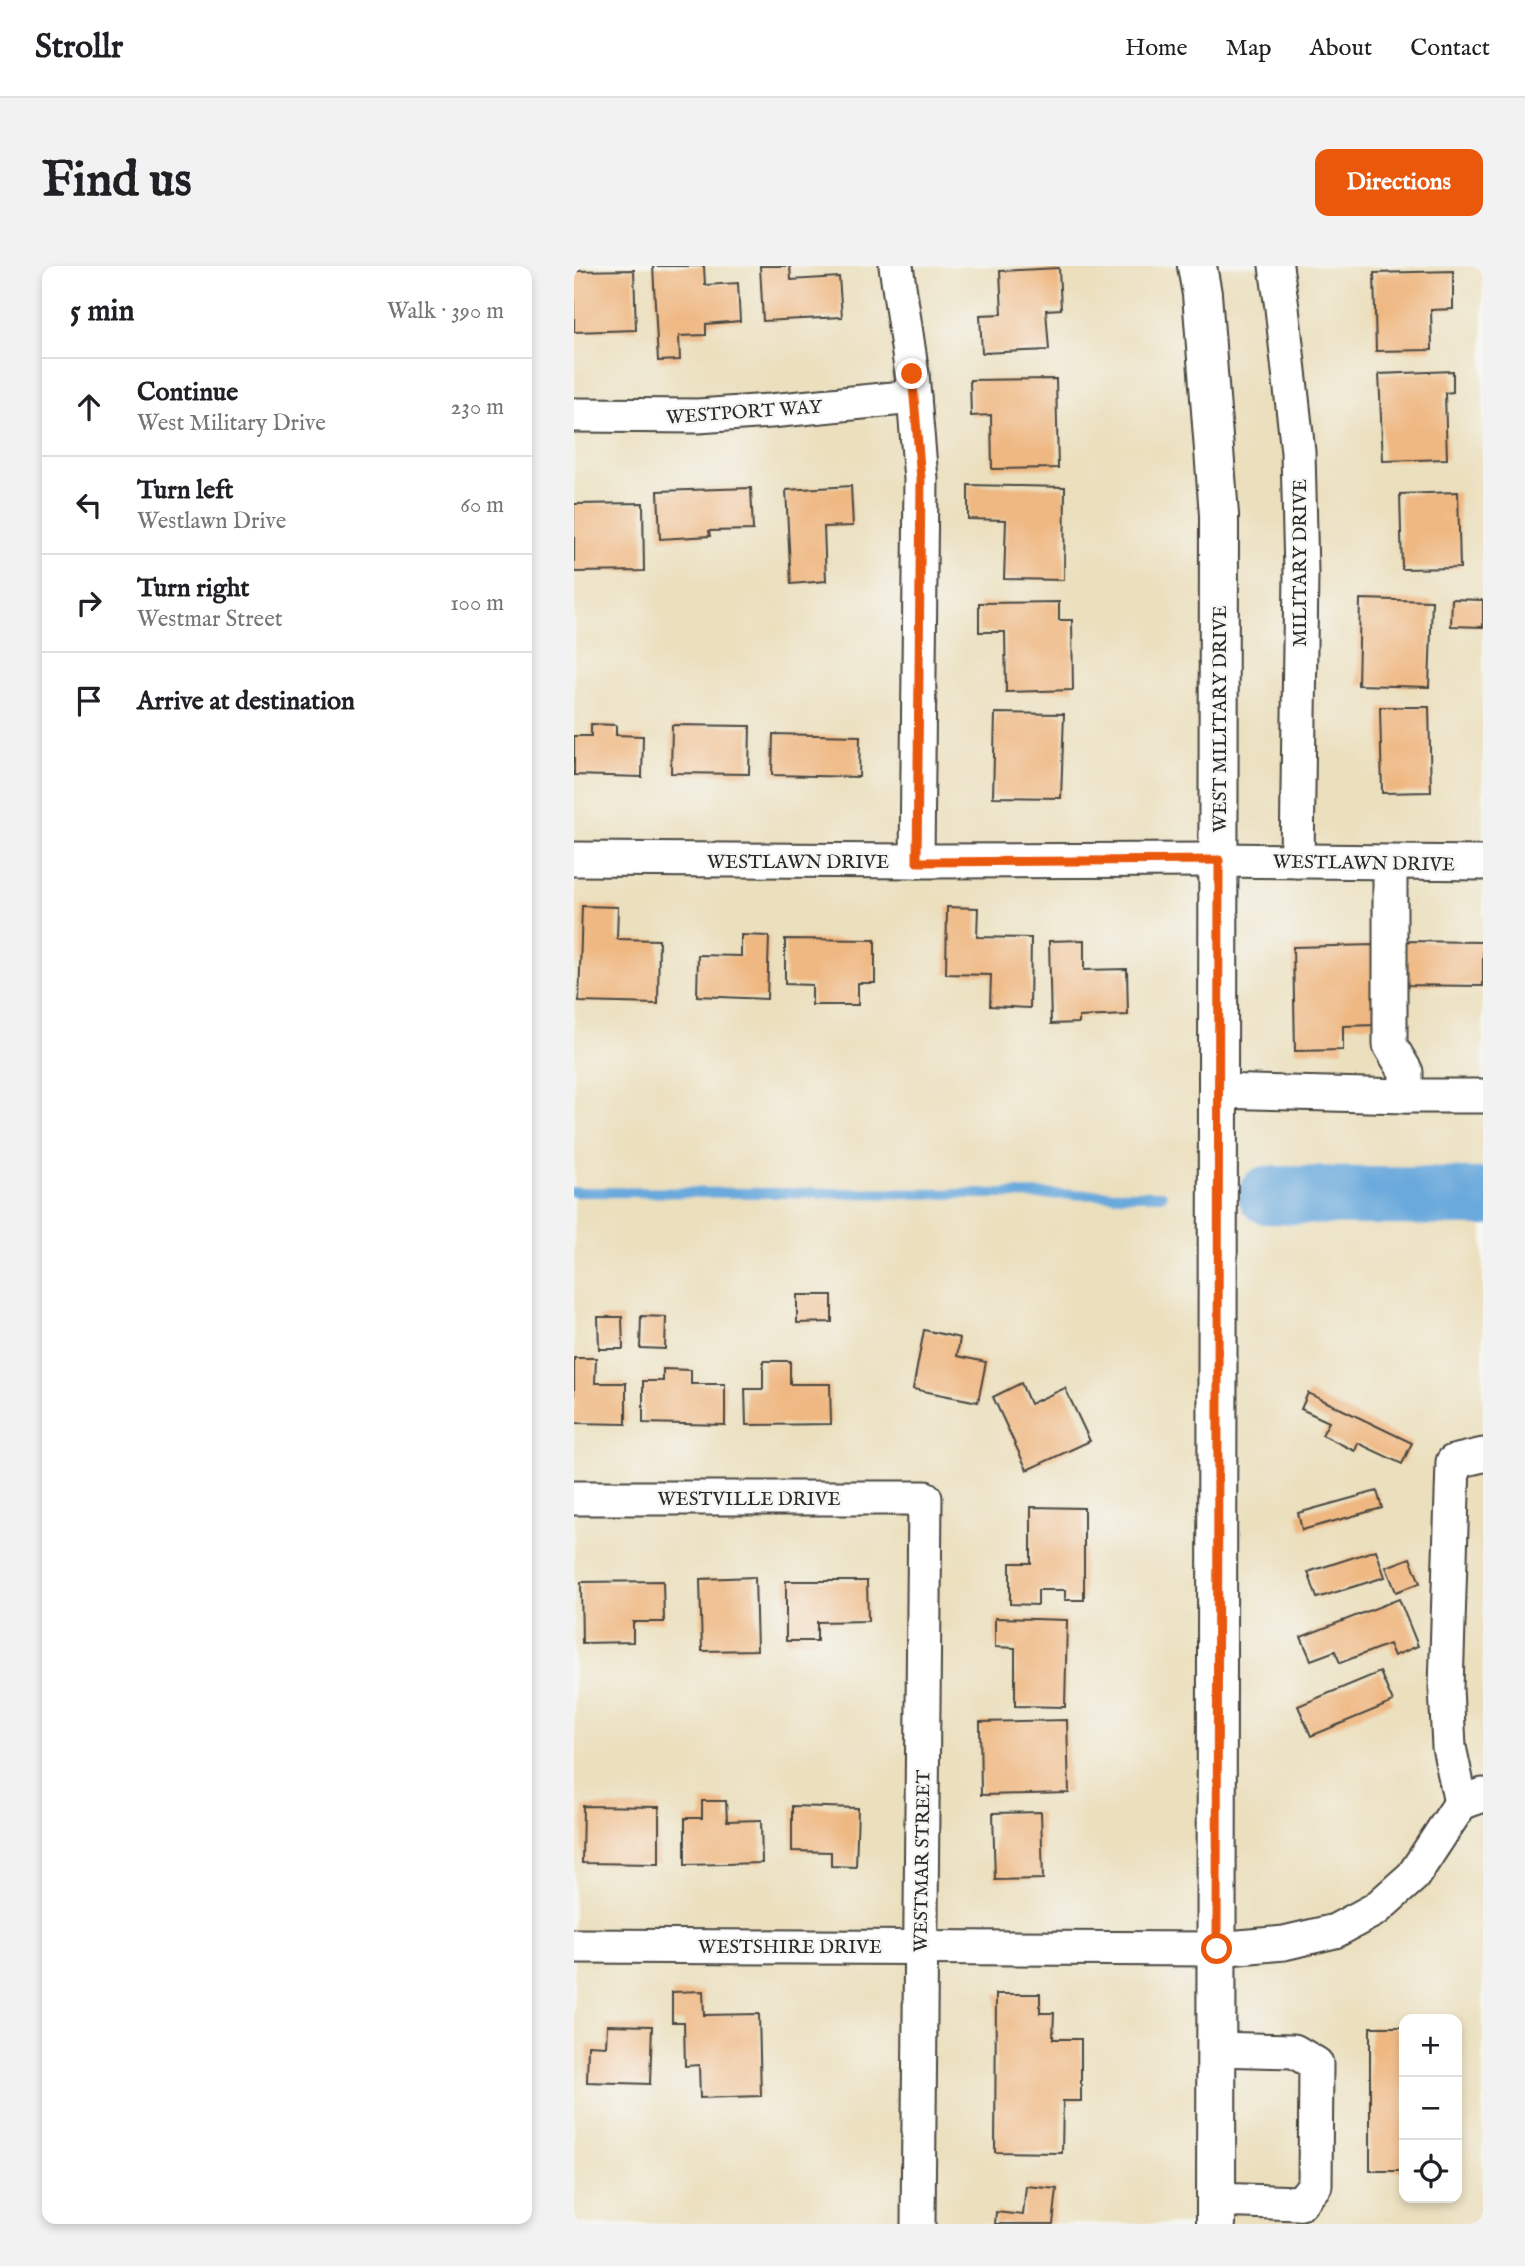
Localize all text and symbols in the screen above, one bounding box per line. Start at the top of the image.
text: Strollr [35,27,123,69]
text: Home [1125,33,1188,64]
text: Map [1226,33,1272,64]
text: About [1310,33,1372,64]
text: Contact [1410,33,1490,64]
button: Directions [1315,149,1483,216]
text: Find us [42,151,192,213]
text: 5 min [70,293,135,331]
text: Walk · 390 m [387,297,504,326]
route end [896,358,927,389]
text: Continue [137,376,238,409]
icon: ahead [70,388,108,426]
text: 230 m [451,393,504,422]
street label: WESTPORT WAY [665,396,824,430]
text: West Military Drive [137,409,326,438]
text: Turn left [137,474,234,507]
street label: MILITARY DRIVE [1289,479,1313,647]
icon: left [70,486,108,524]
text: 60 m [460,491,504,520]
text: Westlawn Drive [137,507,286,536]
text: Turn right [137,572,250,605]
icon: right [70,584,108,622]
text: 100 m [450,589,504,618]
text: Westmar Street [137,605,283,634]
street label: WEST MILITARY DRIVE [1209,605,1233,833]
icon: arrive [70,682,108,720]
text: Arrive at destination [137,685,355,718]
street label: WESTLAWN DRIVE [1273,850,1455,878]
street label: WESTLAWN DRIVE [707,851,889,875]
street label: WESTVILLE DRIVE [657,1488,841,1512]
street label: WESTMAR STREET [909,1770,937,1952]
route start [1201,1933,1232,1964]
street label: WESTSHIRE DRIVE [698,1936,882,1960]
map controls [1399,2014,1462,2203]
button: + [1399,2014,1462,2077]
button: − [1399,2077,1462,2140]
button: locate [1399,2140,1462,2203]

